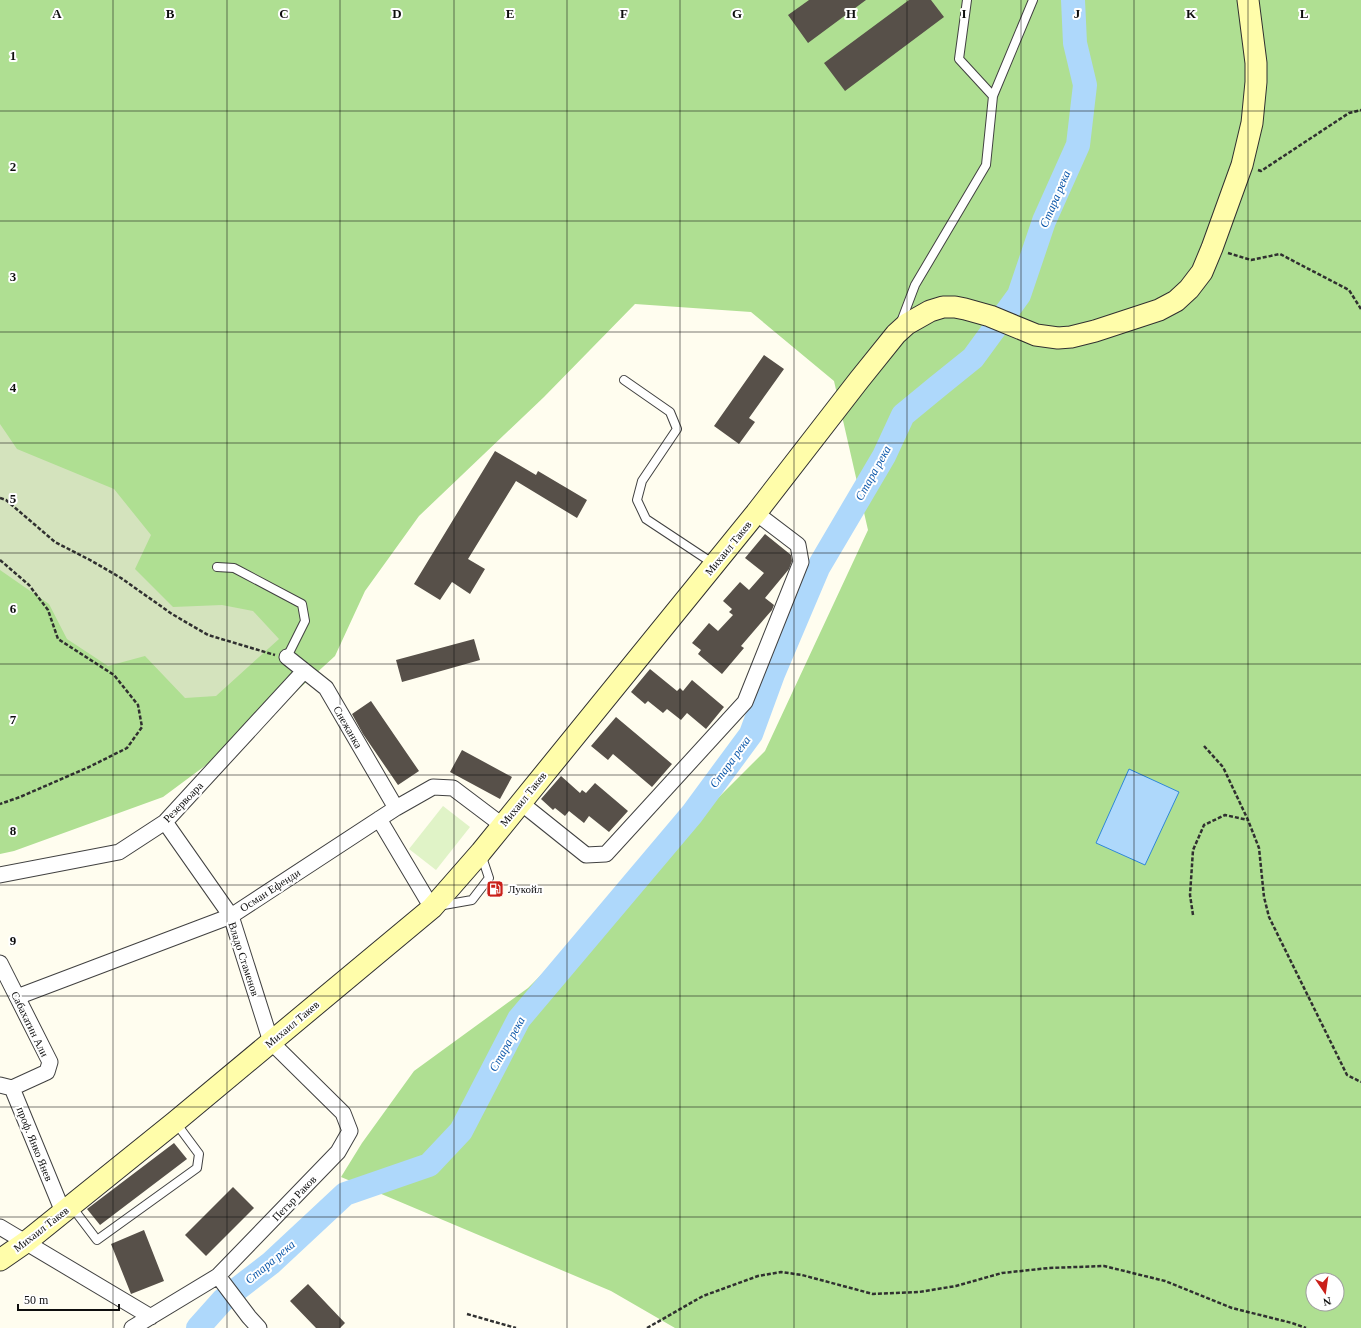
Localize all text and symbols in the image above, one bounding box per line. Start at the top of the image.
text: A [52,6,62,21]
text: B [166,6,175,21]
text: C [279,6,289,21]
text: D [392,6,402,21]
text: E [506,6,514,21]
text: F [620,6,628,21]
text: G [732,6,742,21]
text: H [846,6,856,21]
text: I [961,6,967,21]
text: J [1074,6,1081,21]
text: K [1186,6,1197,21]
text: L [1300,6,1309,21]
text: 1 [10,48,16,63]
text: 2 [10,159,16,174]
water label: Стара река [1037,168,1073,230]
text: 3 [10,269,17,284]
text: 4 [10,380,17,395]
water label: Стара река [852,443,894,503]
text: 5 [10,491,17,506]
street label: Михаил Такев [702,518,754,578]
text: 6 [10,601,17,616]
street label: Снежанка [331,704,365,750]
text: 7 [10,712,17,727]
water label: Стара река [707,733,753,791]
street label: Михаил Такев [497,769,549,829]
street label: Резервоара [161,779,205,825]
text: 8 [10,823,17,838]
street label: Осман Ефенди [238,866,302,914]
fuel station icon: Лукойл [485,879,505,899]
place label: Лукойл [508,883,543,895]
street label: Владо Стаменов [226,921,262,997]
text: 9 [10,933,17,948]
street label: Сабахатин Али [9,989,51,1059]
street label: Михаил Такев [263,998,321,1050]
water label: Стара река [486,1014,528,1074]
street label: проф. Янко Янев [15,1105,55,1183]
street label: Петър Раков [270,1173,318,1223]
street label: Михаил Такев [11,1204,71,1254]
water label: Стара река [242,1237,298,1287]
north arrow [1305,1272,1345,1312]
scale bar [18,1286,119,1312]
text: 50 m [24,1293,49,1307]
text: N [1322,1295,1332,1308]

